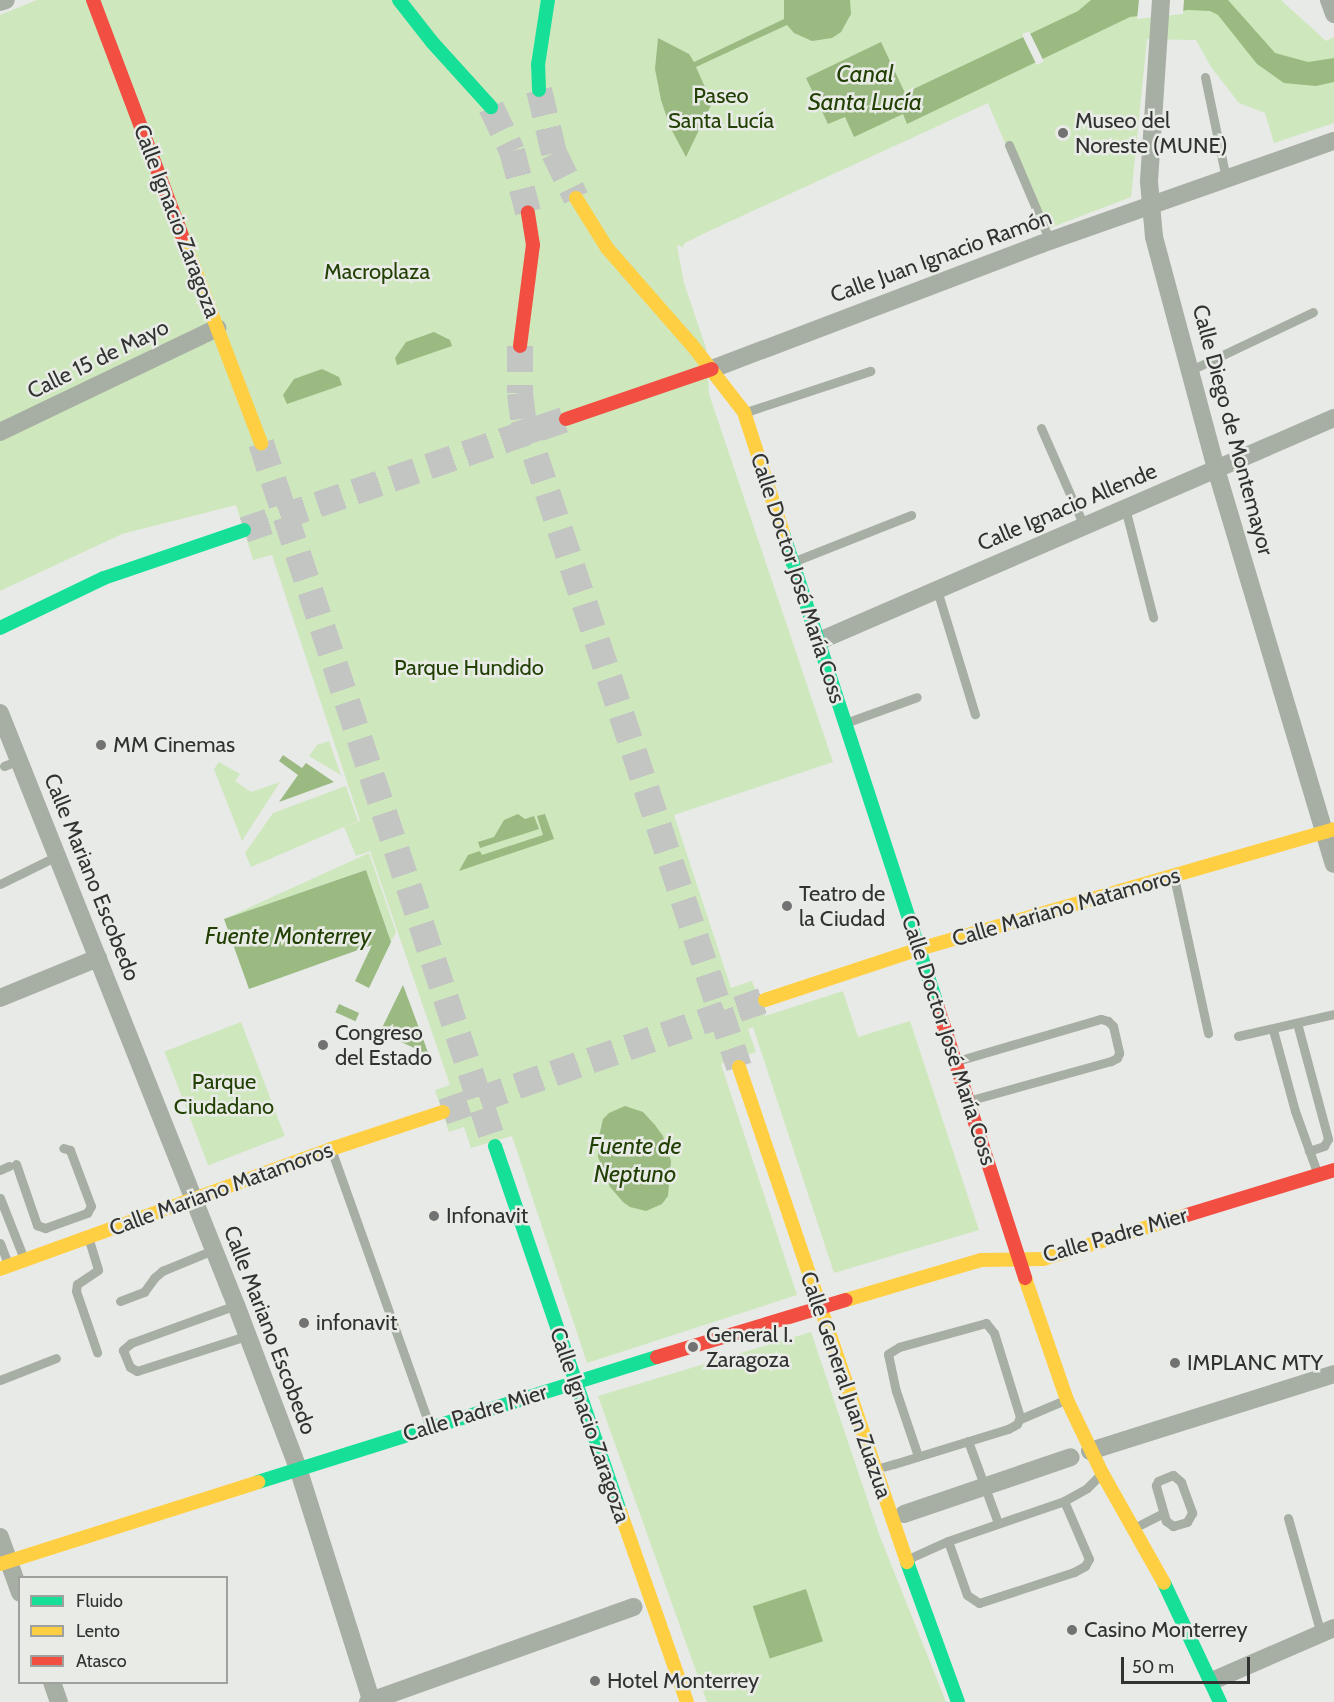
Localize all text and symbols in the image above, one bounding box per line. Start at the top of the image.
water label: Canal Santa Lucía [808,60,922,116]
park label: Paseo Santa Lucía [668,82,774,134]
place label: Museo del Noreste (MUNE) [1075,107,1228,158]
street label: Calle Ignacio Zaragoza [128,121,226,321]
marker: Museo del Noreste (MUNE) [1056,126,1070,140]
street label: Calle Juan Ignacio Ramón [827,204,1055,308]
park label: Macroplaza [324,259,430,285]
street label: Calle Diego de Montemayor [1187,302,1279,558]
street label: Calle 15 de Mayo [23,313,173,405]
street label: Calle Doctor José María Coss [745,450,851,706]
street label: Calle Ignacio Allende [973,457,1161,557]
park label: Parque Hundido [394,655,544,681]
place label: MM Cinemas [113,732,235,758]
marker: MM Cinemas [94,738,108,752]
street label: Calle Mariano Escobedo [38,769,146,985]
street label: Calle Mariano Matamoros [949,862,1183,952]
place label: Teatro de la Ciudad [799,880,885,932]
marker: Teatro de la Ciudad [780,899,794,913]
street label: Calle Doctor José María Coss [896,912,1002,1168]
water label: Fuente Monterrey [205,922,371,950]
place label: Congreso del Estado [335,1019,432,1070]
marker: Congreso del Estado [316,1038,330,1052]
park label: Parque Ciudadano [174,1068,274,1120]
water label: Fuente de Neptuno [589,1132,681,1188]
street label: Calle Mariano Matamoros [106,1136,336,1242]
street label: Calle Padre Mier [1040,1202,1190,1268]
place label: Infonavit [446,1203,528,1229]
marker: Infonavit [427,1209,441,1223]
street label: Calle Mariano Escobedo [218,1222,322,1438]
street label: Calle General Juan Zuazua [795,1268,897,1502]
place label: infonavit [316,1310,397,1336]
marker: infonavit [297,1316,311,1330]
place label: General I. Zaragoza [706,1321,793,1372]
street label: Calle Ignacio Zaragoza [544,1324,636,1526]
marker: General I. Zaragoza [684,1338,702,1356]
place label: IMPLANC MTY [1187,1350,1323,1376]
marker: IMPLANC MTY [1168,1356,1182,1370]
street label: Calle Padre Mier [400,1379,550,1447]
legend [18,1576,228,1684]
text: Fluido [76,1590,123,1612]
place label: Casino Monterrey [1084,1617,1248,1643]
text: Lento [76,1620,120,1642]
marker: Casino Monterrey [1065,1623,1079,1637]
scale bar [1124,1645,1253,1683]
text: Atasco [76,1650,127,1672]
text: 50 m [1132,1656,1174,1678]
place label: Hotel Monterrey [607,1668,759,1694]
marker: Hotel Monterrey [588,1674,602,1688]

